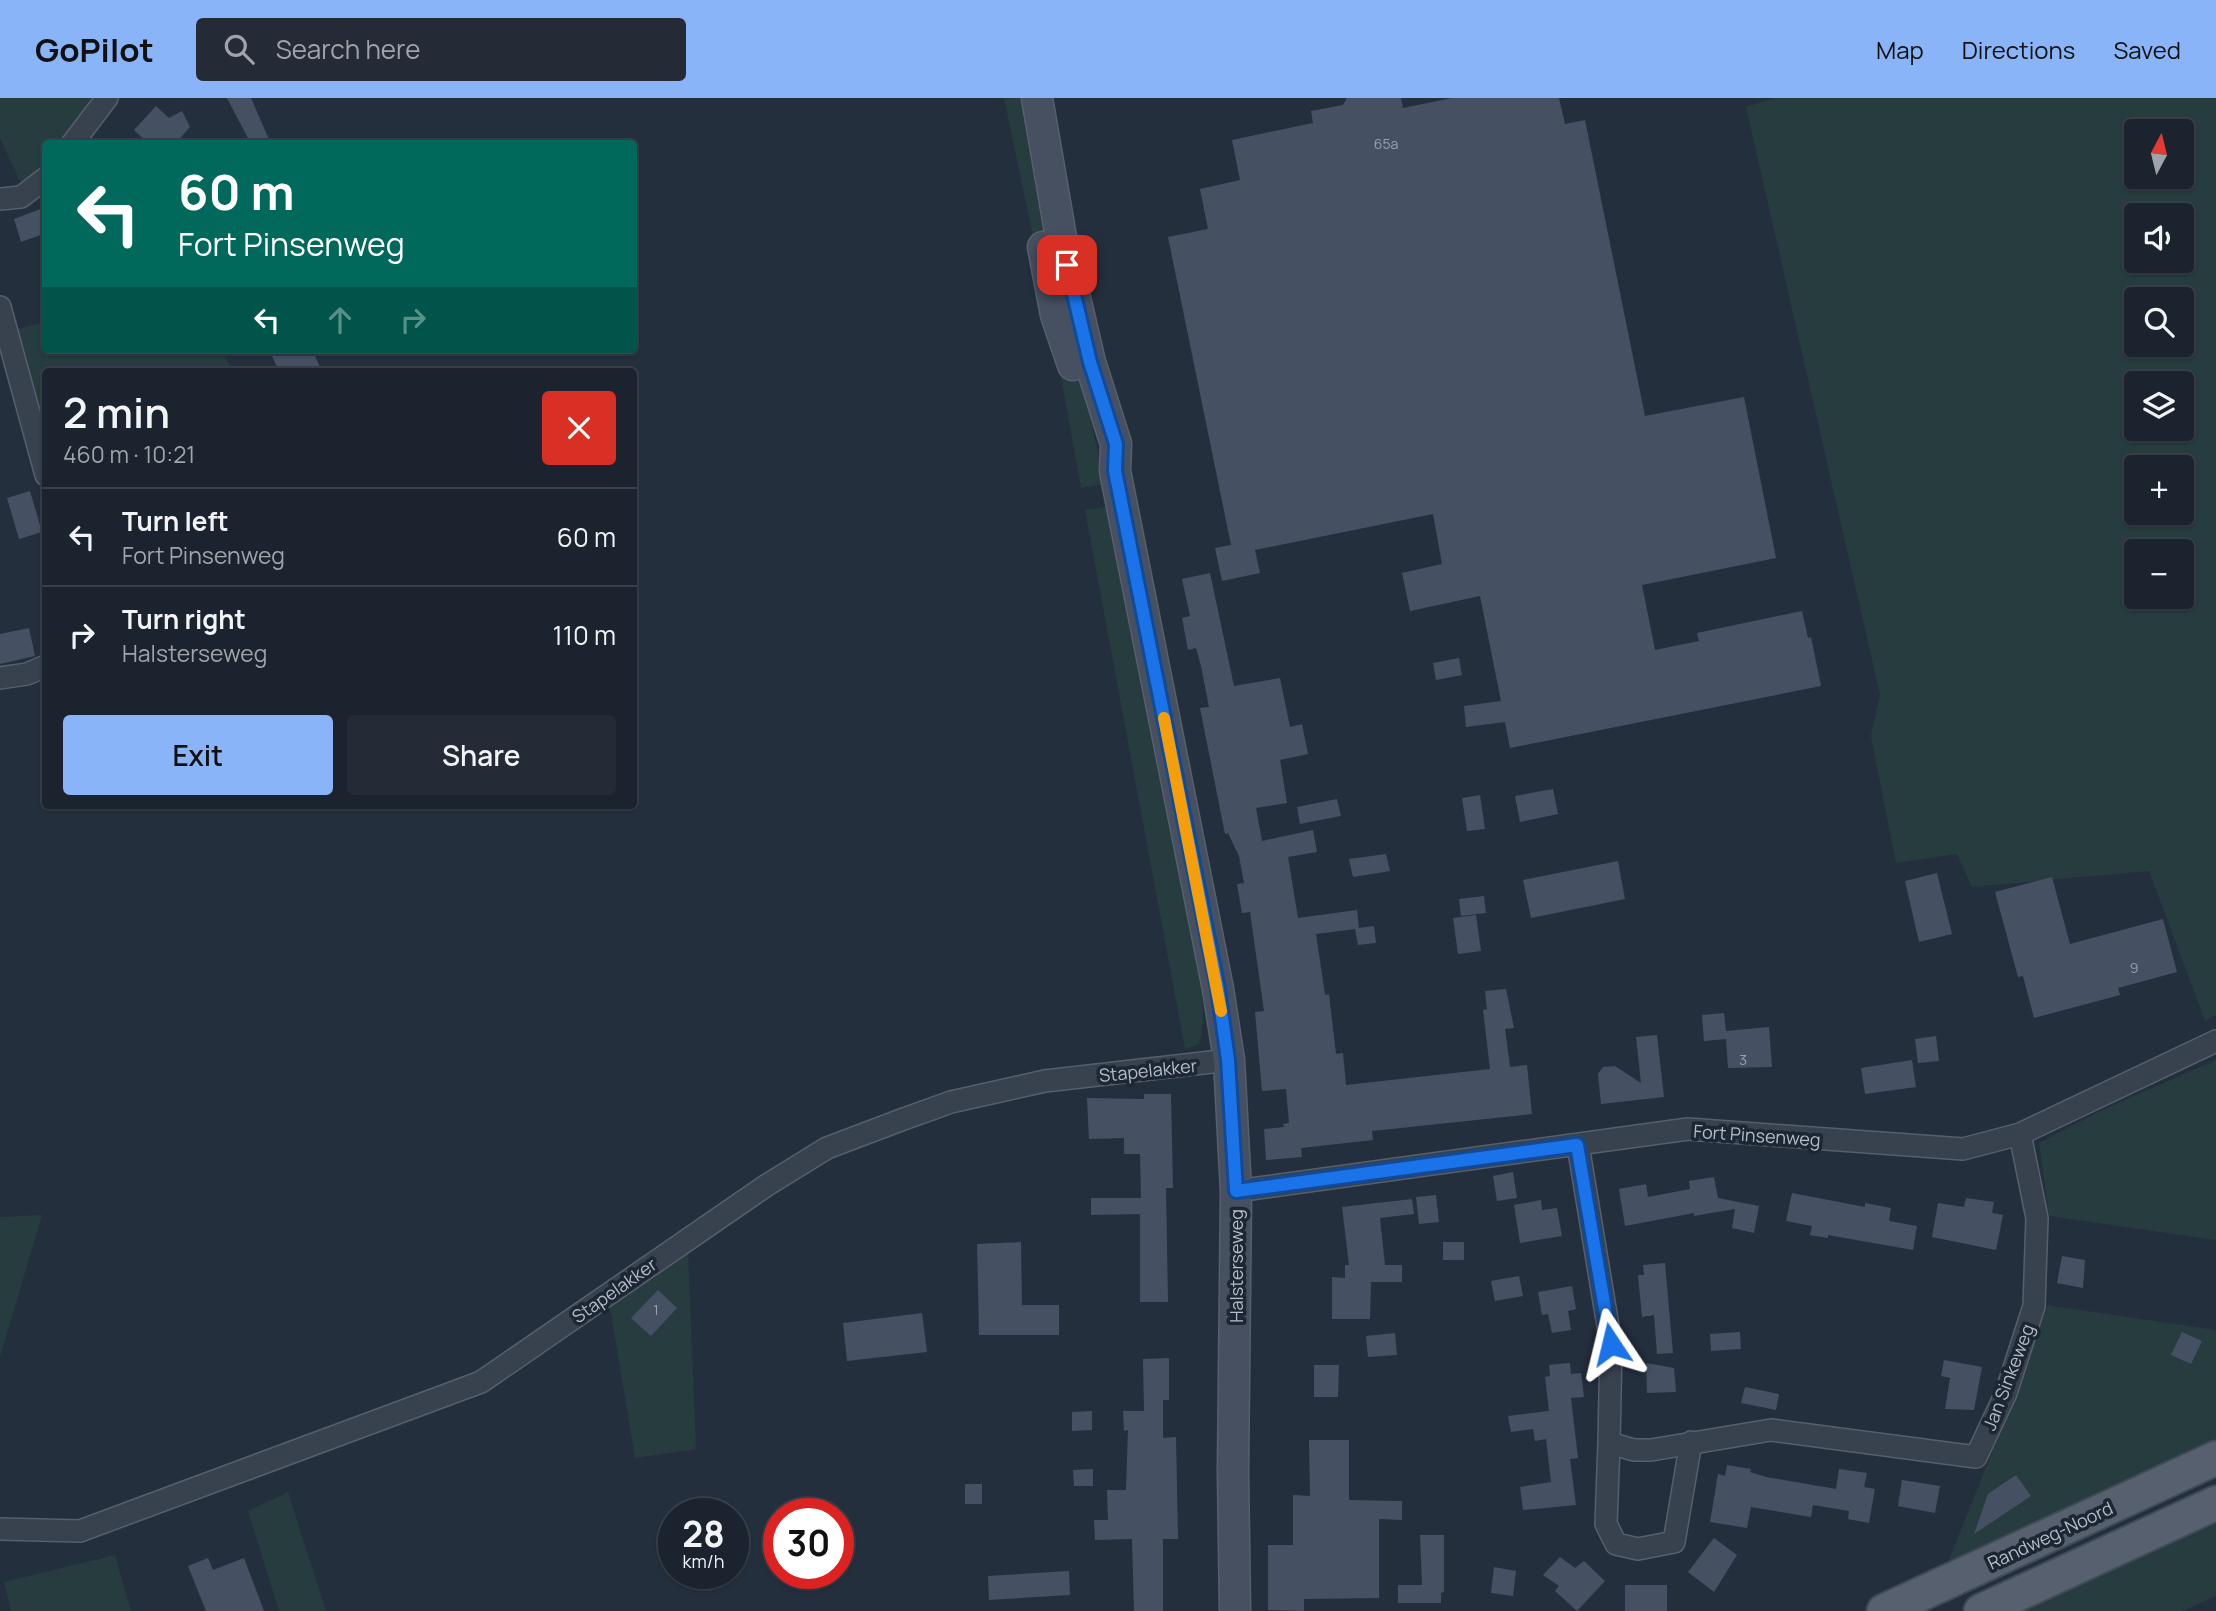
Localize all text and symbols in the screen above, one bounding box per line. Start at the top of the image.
search box [196,18,686,81]
text: GoPilot [35,27,154,72]
icon: search [220,30,258,68]
text: Search here [276,31,420,67]
text: Map [1876,33,1924,66]
text: Directions [1962,33,2075,66]
text: Saved [2113,33,2181,66]
north arrow [2124,119,2194,189]
map controls [2124,119,2194,609]
house number: 65a [1374,134,1398,153]
text: 60 m [178,158,295,225]
icon: left [63,168,154,259]
button: sound [2124,203,2194,273]
text: Fort Pinsenweg [178,222,405,266]
pin [1037,235,1097,295]
icon: arrive [1048,246,1086,284]
button: search [2124,287,2194,357]
icon: left [248,301,286,339]
icon: ahead [321,301,359,339]
icon: right [394,301,432,339]
button: layers [2124,371,2194,441]
text: 2 min [63,383,170,441]
button: close [542,391,616,465]
text: 460 m · 10:21 [63,438,195,470]
button: + [2124,455,2194,525]
text: Turn left [122,503,229,539]
icon: left [63,518,101,556]
text: 60 m [557,519,616,555]
text: Fort Pinsenweg [122,539,285,571]
button: − [2124,539,2194,609]
text: Turn right [122,601,246,637]
icon: right [63,616,101,654]
text: 110 m [553,617,616,653]
text: Halsterseweg [122,637,267,669]
button: Exit [63,715,333,795]
button: Share [347,715,616,795]
house number: 9 [2130,958,2138,977]
house number: 3 [1739,1050,1747,1069]
street label: Stapelakker [1098,1053,1199,1087]
street label: Fort Pinsenweg [1693,1119,1821,1151]
street label: Halsterseweg [1224,1209,1248,1323]
street label: Stapelakker [567,1252,662,1328]
house number: 1 [653,1300,659,1319]
position arrow [1574,1307,1648,1381]
street label: Jan Sinkeweg [1977,1320,2039,1434]
street label: Randweg-Noord [1984,1496,2116,1574]
speed limit sign: 30 [763,1498,854,1589]
text: 28 [682,1510,725,1558]
text: km/h [683,1549,724,1573]

